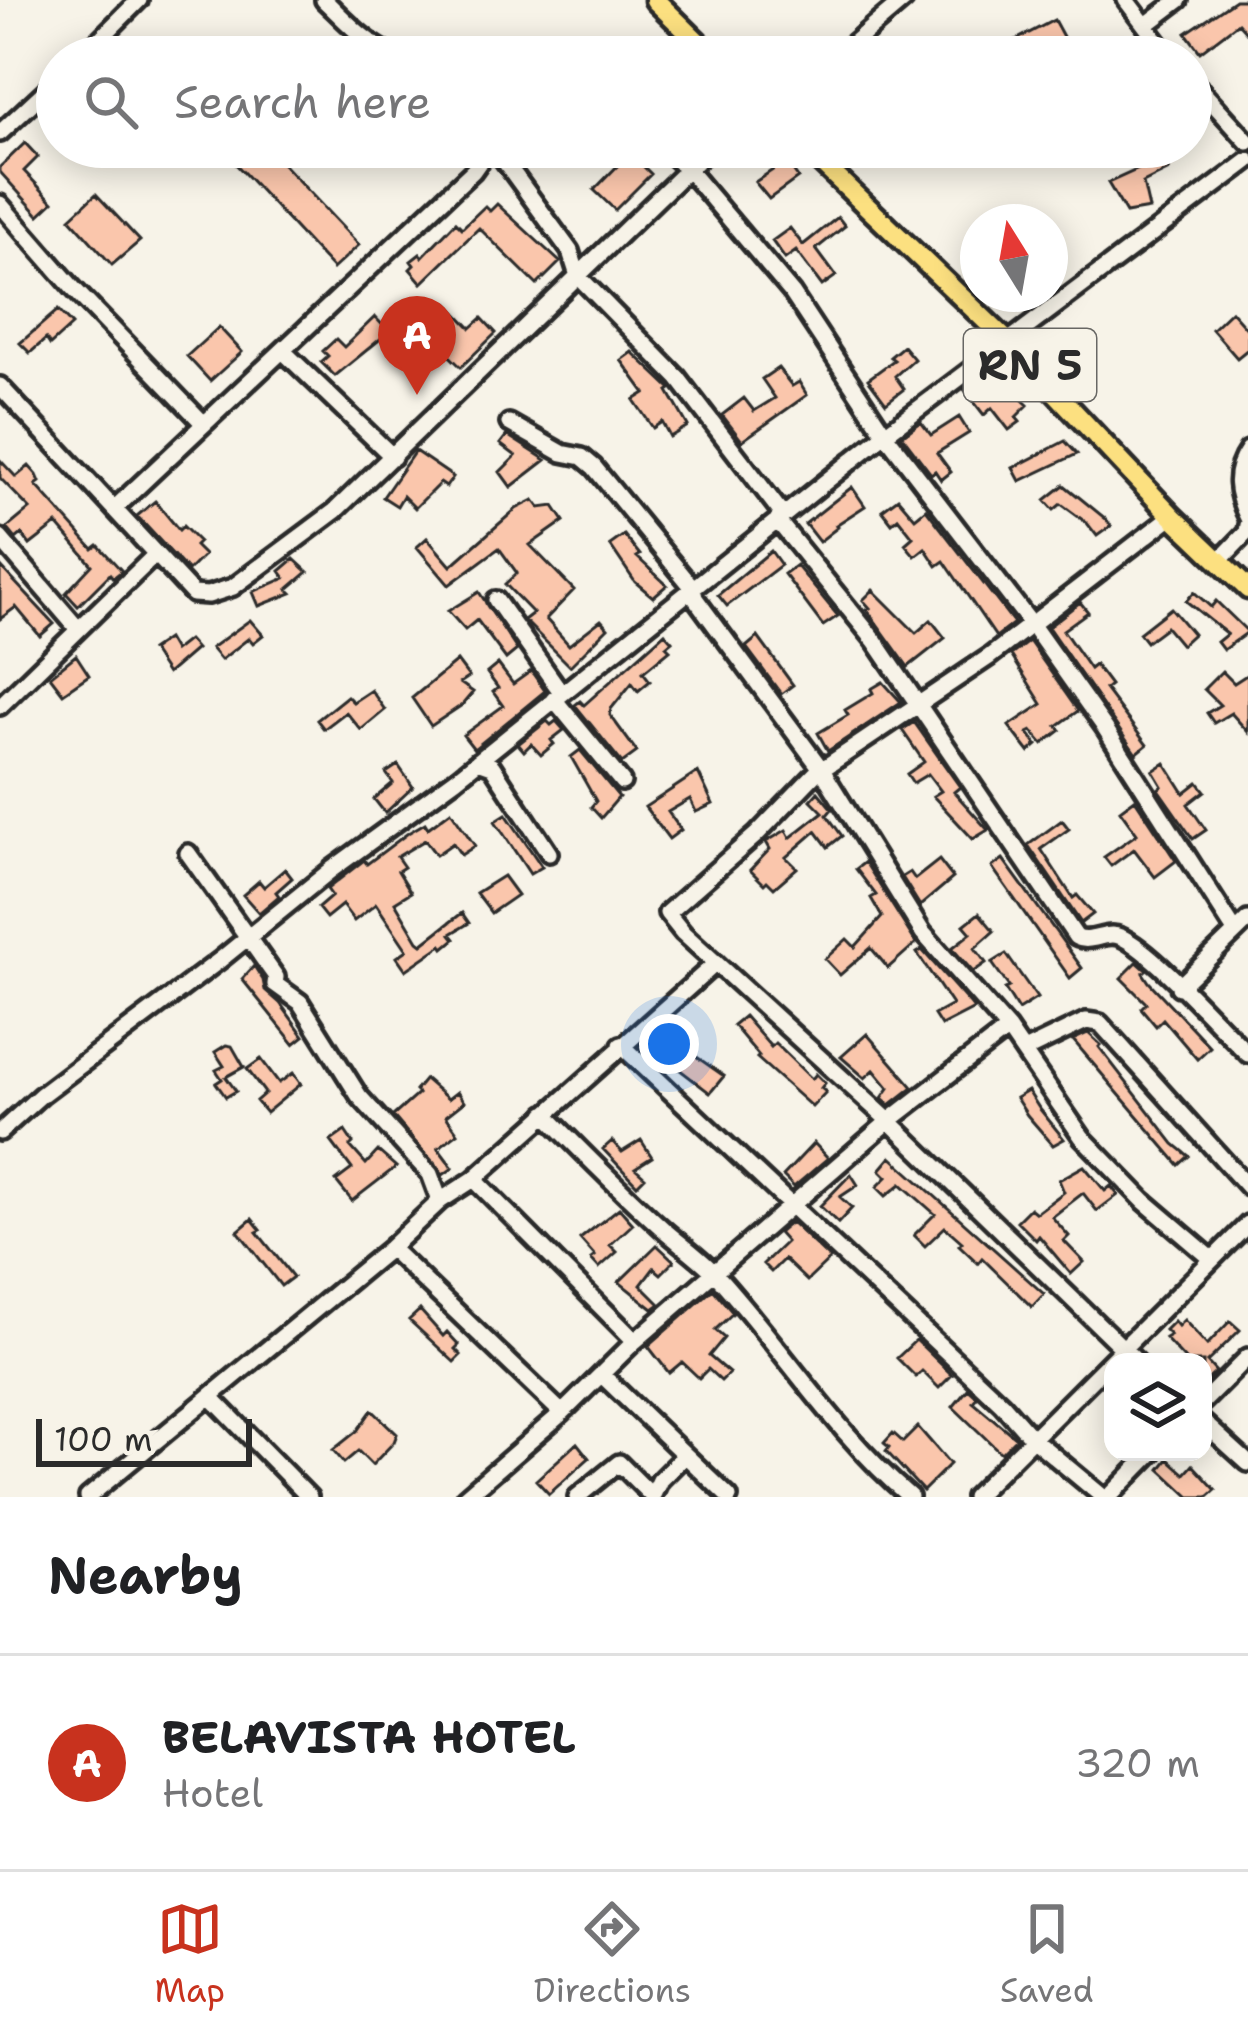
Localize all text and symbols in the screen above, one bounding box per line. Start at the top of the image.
search box [36,36,1212,168]
icon: search [78,69,144,135]
text: Search here [174,72,431,132]
north arrow [960,204,1068,312]
pin: A [378,296,456,395]
road number: RN 5 [964,329,1096,401]
your location [639,1014,699,1074]
map controls [1104,1353,1212,1461]
button: layers [1104,1353,1212,1461]
scale bar [36,1413,252,1466]
text: 100 m [54,1417,153,1462]
text: Nearby [48,1541,243,1609]
text: BELAVISTA HOTEL [162,1707,576,1767]
text: A [72,1737,102,1789]
text: 320 m [1075,1737,1200,1789]
text: Hotel [162,1767,263,1819]
tab: Map [154,1896,225,2013]
tab: Directions [534,1896,691,2013]
tab: Saved [1000,1896,1094,2013]

